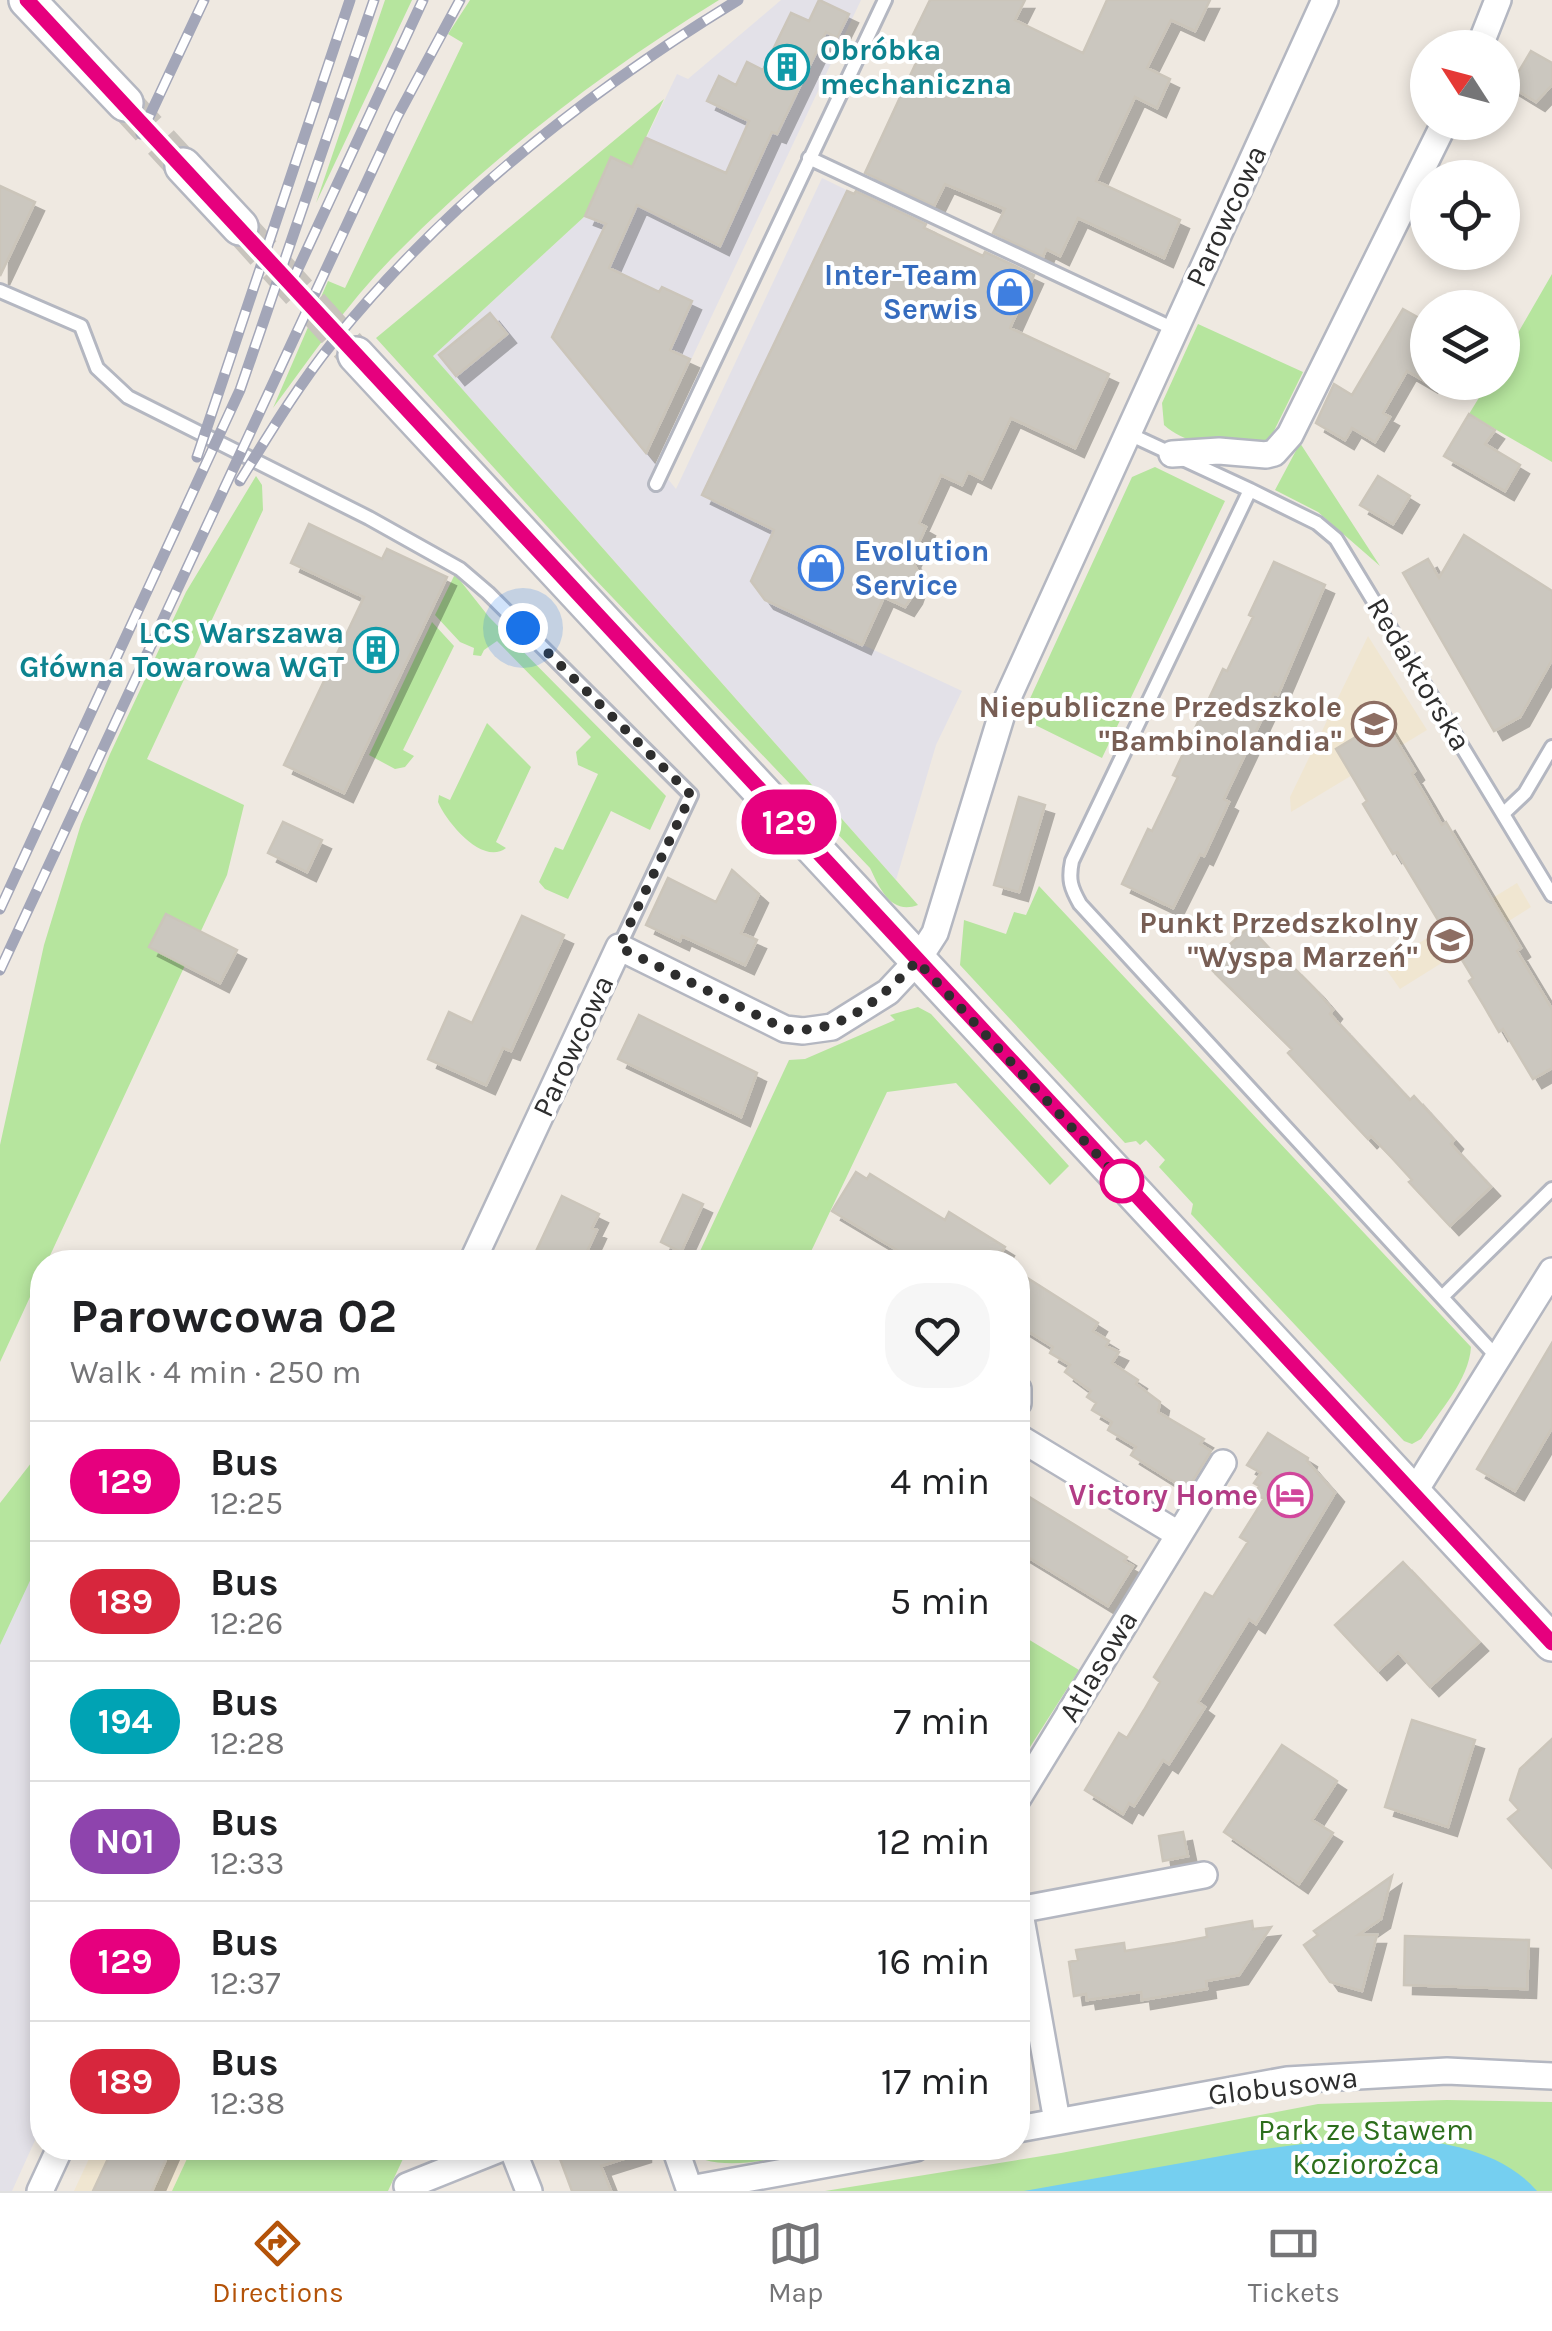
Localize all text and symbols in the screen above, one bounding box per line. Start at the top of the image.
north arrow [1410,30,1520,140]
map controls [1410,30,1520,400]
place label: Obróbka mechaniczna [820,32,1012,102]
building icon: Obróbka mechaniczna [764,44,810,90]
street label: Parowcowa [1178,139,1274,293]
button: locate [1410,160,1520,270]
place label: Inter-Team Serwis [824,257,978,327]
shop icon: Inter-Team Serwis [987,269,1033,315]
button: layers [1410,290,1520,400]
place label: Evolution Service [854,533,989,603]
shop icon: Evolution Service [798,545,844,591]
street label: Redaktorska [1359,591,1479,757]
your location [498,603,548,653]
place label: LCS Warszawa Główna Towarowa WGT [19,615,344,685]
building icon: LCS Warszawa Główna Towarowa WGT [353,627,399,673]
place label: Niepubliczne Przedszkole "Bambinolandia" [979,689,1342,759]
school or university icon: Niepubliczne Przedszkole "Bambinolandia" [1351,701,1397,747]
line badge: 129 [732,790,846,854]
text: 129 [761,802,817,843]
place label: Punkt Przedszkolny "Wyspa Marzeń" [1139,905,1418,975]
school or university icon: Punkt Przedszkolny "Wyspa Marzeń" [1427,917,1473,963]
street label: Parowcowa [525,969,621,1123]
unlabelled marker [1101,1160,1143,1202]
button: heart [885,1283,990,1388]
text: Parowcowa 02 [70,1288,397,1344]
text: Walk · 4 min · 250 m [70,1354,361,1391]
text: Bus [210,1440,279,1485]
text: 4 min [890,1459,990,1504]
text: 129 [97,1461,153,1502]
hotel icon: Victory Home [1267,1472,1313,1518]
place label: Victory Home [1068,1477,1258,1513]
text: 12:25 [210,1485,283,1522]
text: Bus [210,1560,279,1605]
text: 5 min [890,1579,990,1624]
text: 189 [97,1581,153,1622]
street label: Atlasowa [1051,1604,1145,1728]
text: 12:26 [210,1605,283,1642]
text: Bus [210,1680,279,1725]
text: 7 min [893,1699,990,1744]
text: 194 [98,1701,152,1742]
text: 12:28 [210,1725,285,1762]
text: Bus [210,1800,279,1845]
text: 12 min [877,1819,990,1864]
text: N01 [95,1821,155,1862]
text: 12:33 [210,1845,284,1882]
text: Bus [210,1920,279,1965]
text: 16 min [877,1939,990,1984]
text: 129 [97,1941,153,1982]
text: 12:37 [210,1965,280,2002]
text: Bus [210,2040,279,2085]
text: 17 min [881,2059,990,2104]
street label: Globusowa [1206,2059,1360,2113]
text: 189 [97,2061,153,2102]
text: 12:38 [210,2085,285,2122]
park label: Park ze Stawem Koziorożca [1258,2112,1474,2182]
tab: Directions [212,2216,344,2309]
tab: Map [768,2216,823,2309]
tab: Tickets [1248,2216,1340,2309]

